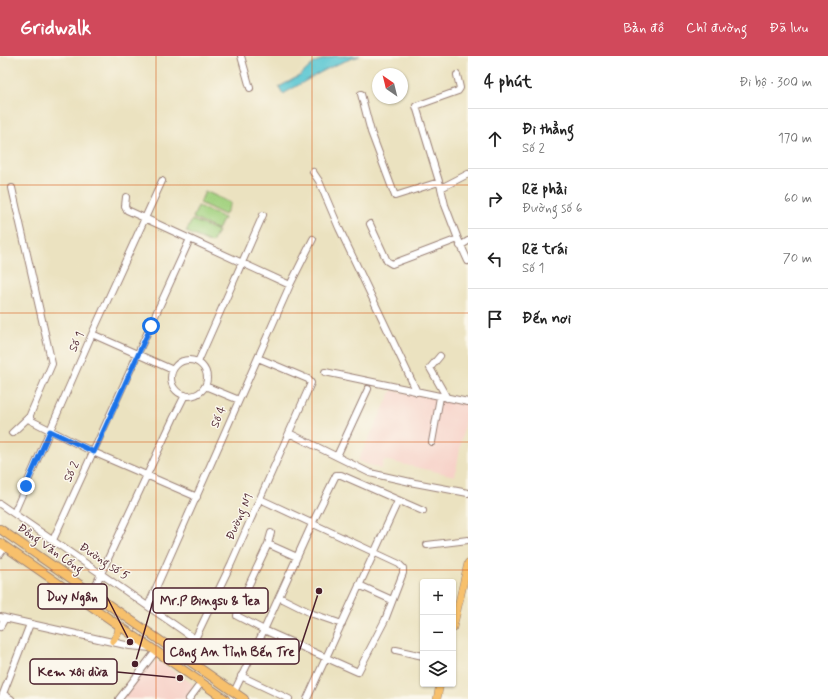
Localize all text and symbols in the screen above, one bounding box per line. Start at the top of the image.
text: Gridwalk [20,16,91,41]
text: Bản đồ [623,19,664,37]
text: Chỉ đường [686,19,747,37]
text: Đã lưu [769,19,808,37]
north arrow [372,68,408,104]
text: 4 phút [484,71,532,93]
text: Đi bộ · 300 m [739,74,812,91]
text: Đi thẳng [522,120,574,140]
icon: ahead [484,128,506,150]
text: 170 m [778,130,812,147]
text: Số 2 [522,140,545,157]
text: Rẽ phải [522,180,567,200]
icon: right [484,188,506,210]
text: 60 m [784,190,812,207]
text: Đường số 6 [522,200,582,217]
text: Rẽ trái [522,240,568,260]
icon: left [484,248,506,270]
text: 70 m [783,250,812,267]
text: Số 1 [522,260,544,277]
icon: arrive [484,308,506,330]
text: Đến nơi [522,309,571,329]
route start [142,317,160,335]
street label: Số 1 [66,329,88,355]
street label: Số 4 [207,404,231,430]
street label: Số 2 [60,459,84,485]
route end [17,477,35,495]
street label: Đường N1 [223,491,258,543]
street label: Đồng Văn Cống [13,520,87,579]
street label: Đường số 5 [75,539,132,585]
map controls [420,579,456,687]
button: + [420,579,456,615]
callout: Duy Ngân [38,584,107,609]
callout: Mr.P Bingsu & Tea [153,588,268,613]
text: Duy Ngân [46,589,98,607]
text: Mr.P Bingsu & Tea [160,593,260,611]
button: − [420,615,456,651]
callout: Công An Tỉnh Bến Tre [164,639,299,664]
text: Công An Tỉnh Bến Tre [169,644,295,664]
button: layers [420,651,456,687]
callout: Kem xôi dừa [30,659,117,684]
text: Kem xôi dừa [38,664,109,681]

